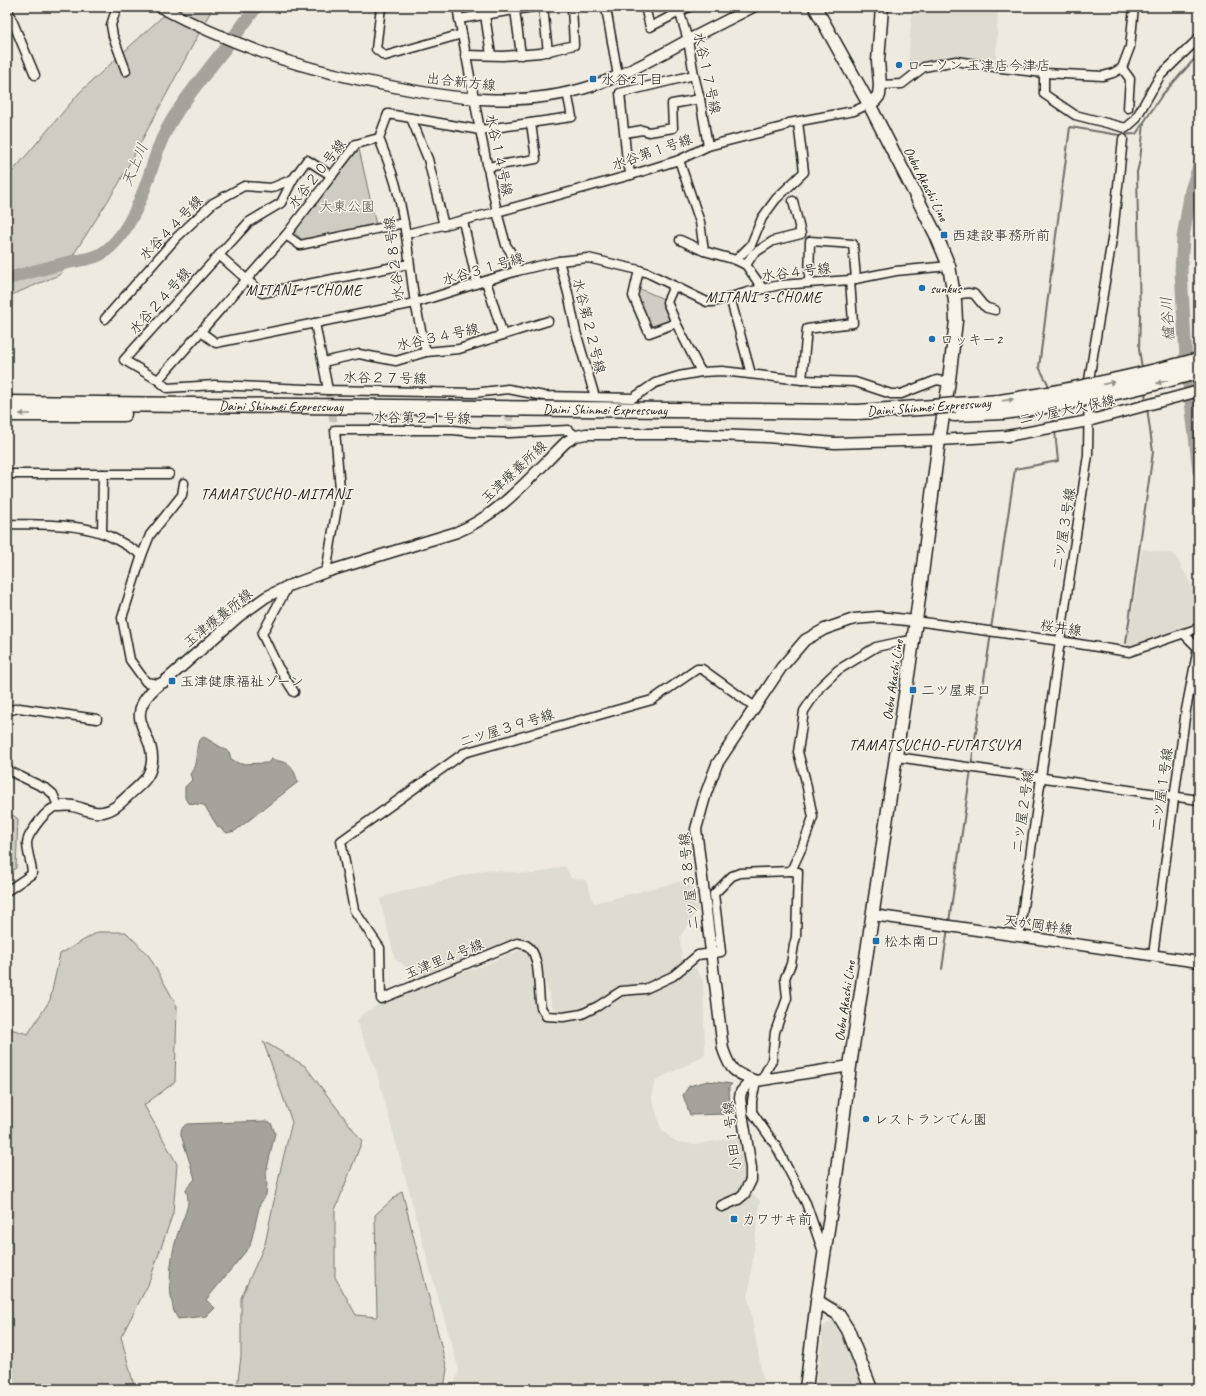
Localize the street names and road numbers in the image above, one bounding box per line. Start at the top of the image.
street label: 水谷１７号線 [690,30,724,116]
street label: 出合新方線 [425,70,497,94]
street label: 水谷１４号線 [482,112,516,198]
street label: 水谷第１号線 [610,130,694,174]
street label: 水谷２０号線 [284,136,350,212]
street label: Oubu Akashi Line [900,144,953,225]
street label: 水谷４４号線 [136,192,206,264]
street label: 水谷２８号線 [380,215,408,301]
street label: 水谷３１号線 [440,249,526,289]
street label: 水谷４号線 [760,259,832,285]
street label: 水谷２４号線 [126,264,194,338]
street label: 水谷第２２号線 [569,276,609,376]
street label: 水谷３４号線 [395,320,481,354]
street label: 水谷２７号線 [343,369,427,387]
street label: 二ツ屋大久保線 [1017,391,1117,429]
street label: Daini Shinmei Expressway [867,394,993,420]
street label: Daini Shinmei Expressway [219,397,344,415]
street label: Daini Shinmei Expressway [543,400,668,418]
street label: 水谷第２１号線 [373,409,471,427]
street label: 玉津療養所線 [477,437,551,507]
street label: 二ツ屋３号線 [1049,486,1079,572]
street label: 玉津療養所線 [180,585,256,651]
street label: 桜井線 [1039,617,1083,639]
street label: Oubu Akashi Line [879,637,907,721]
street label: 二ツ屋３９号線 [458,706,556,750]
street label: 二ツ屋１号線 [1148,746,1176,832]
street label: 二ツ屋２号線 [1009,768,1037,854]
street label: 二ツ屋３８号線 [675,831,703,931]
street label: 天が岡幹線 [1002,912,1074,938]
street label: 玉津里４号線 [402,935,486,983]
street label: Oubu Akashi Line [831,958,859,1042]
street label: 小田１号線 [719,1100,745,1172]

